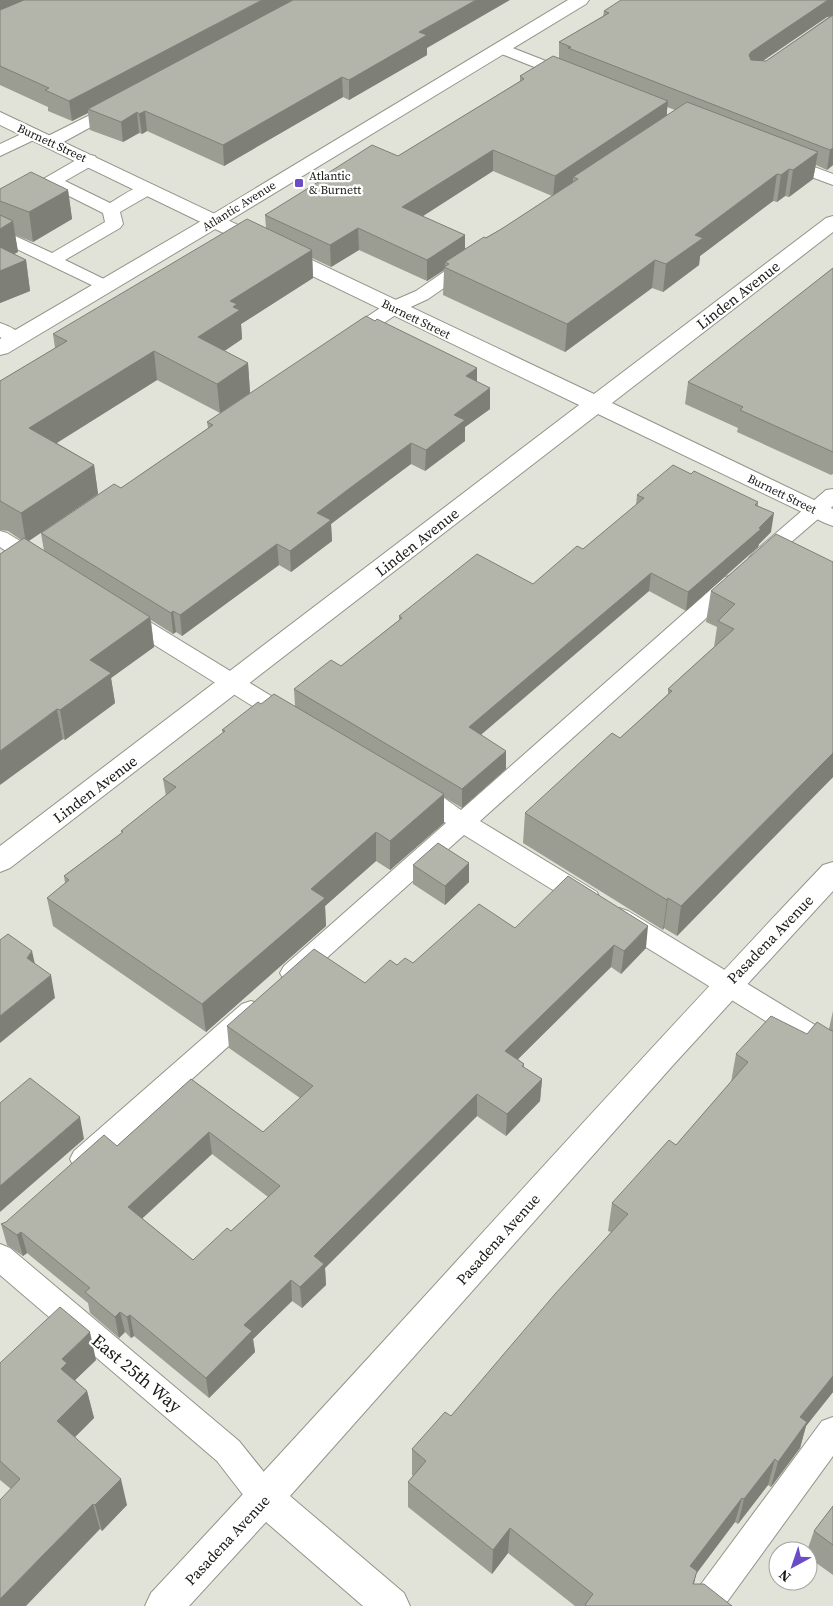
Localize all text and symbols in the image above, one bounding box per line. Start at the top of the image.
street label: Burnett Street [15,120,89,166]
place label: Atlantic & Burnett [309,168,361,198]
street label: Atlantic Avenue [199,177,279,235]
marker: Atlantic & Burnett [293,177,305,189]
street label: Linden Avenue [692,256,784,334]
street label: Burnett Street [379,295,453,343]
street label: Burnett Street [745,470,819,518]
street label: Linden Avenue [371,503,463,581]
street label: Linden Avenue [49,750,142,828]
street label: Pasadena Avenue [722,890,818,988]
street label: Pasadena Avenue [451,1189,545,1289]
street label: East 25th Way [87,1328,188,1419]
street label: Pasadena Avenue [180,1490,275,1590]
north arrow [768,1541,818,1591]
text: N [774,1565,795,1587]

